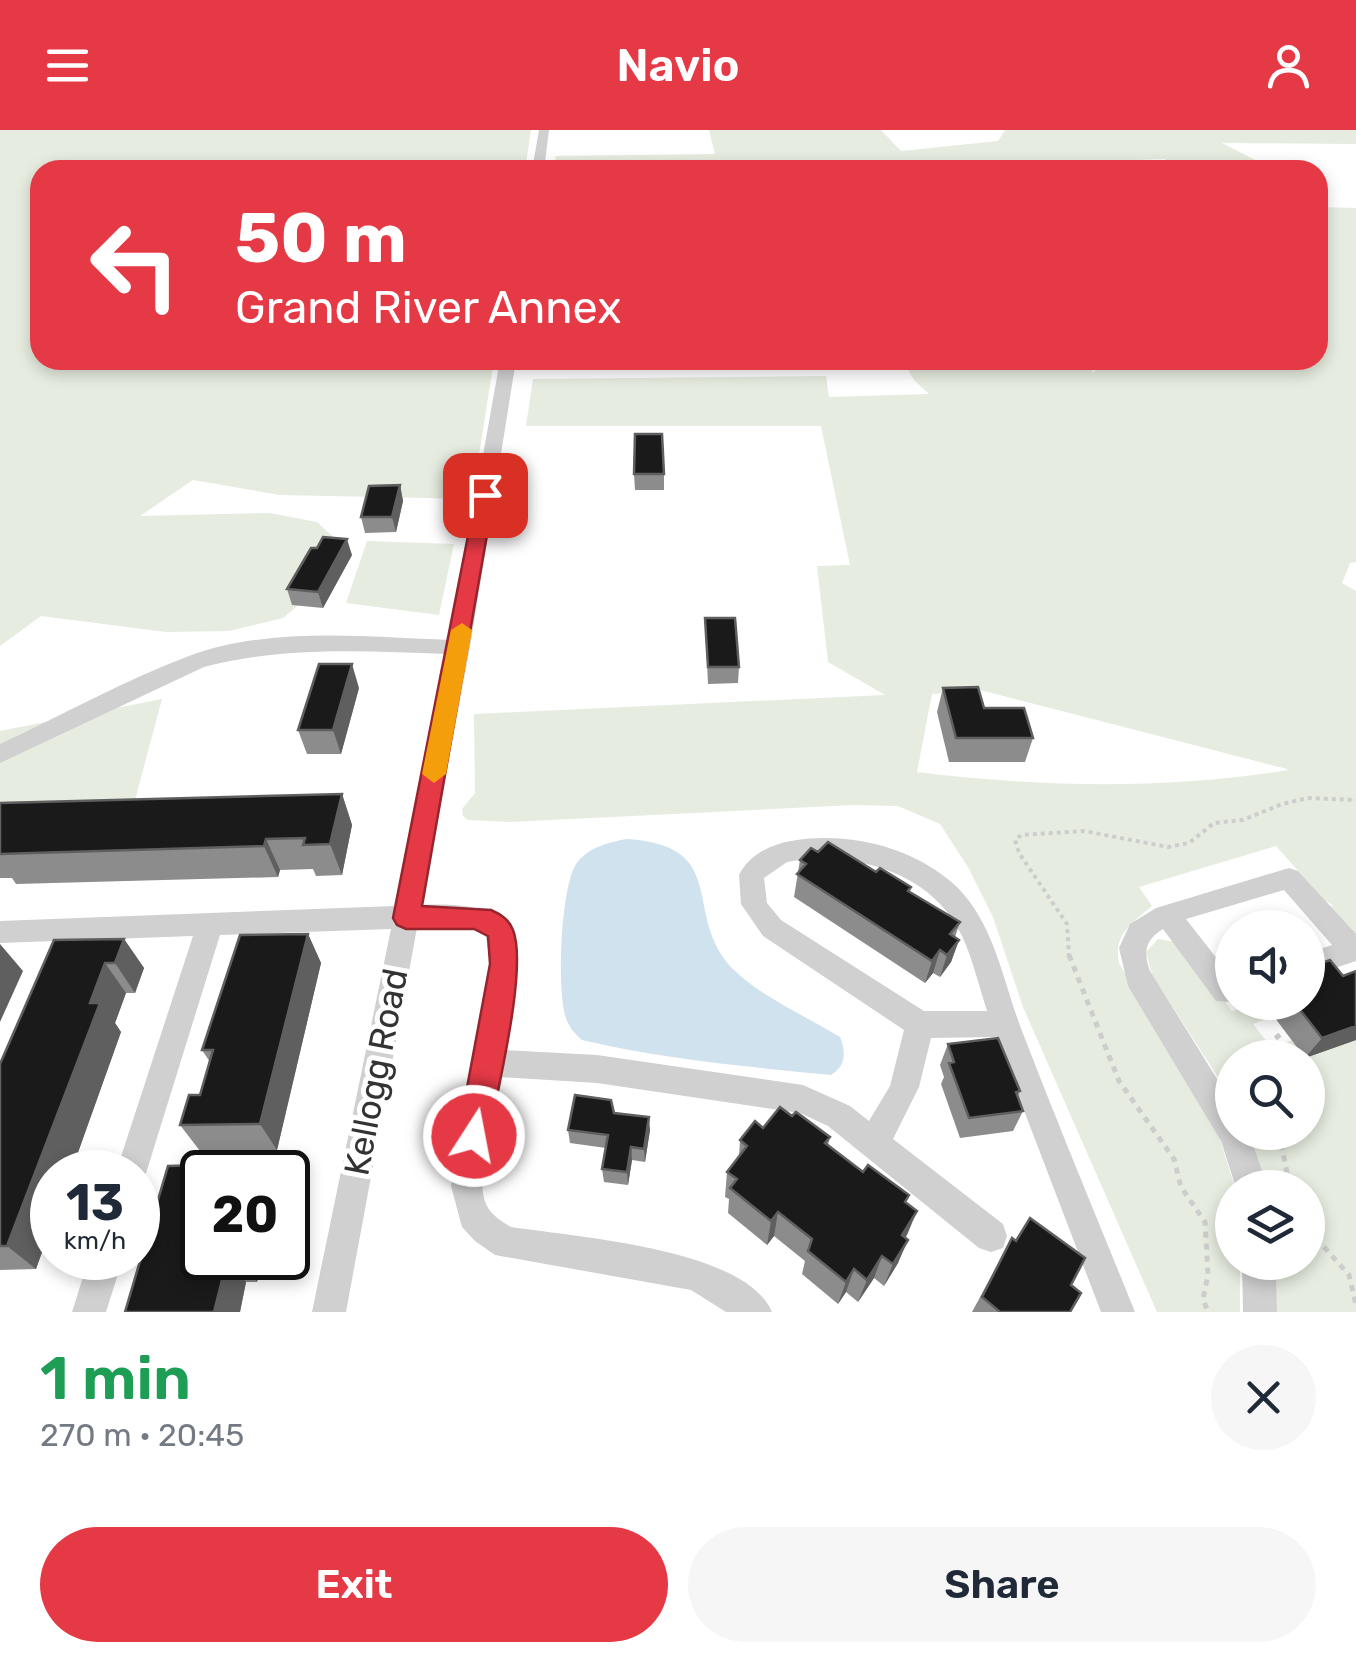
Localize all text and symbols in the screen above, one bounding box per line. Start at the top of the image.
icon: menu [40,38,95,93]
icon: person [1261,38,1316,93]
text: Navio [616,39,740,92]
text: 50 m [235,197,407,280]
icon: left [70,200,200,330]
text: Grand River Annex [235,281,622,334]
pin [443,453,528,538]
icon: arrive [458,468,513,523]
map controls [1215,910,1325,1280]
button: sound [1215,910,1325,1020]
street label: Kellogg Road [335,965,417,1179]
button: search [1215,1040,1325,1150]
position arrow [422,1084,526,1188]
speed limit sign: 20 [180,1150,310,1280]
button: layers [1215,1170,1325,1280]
text: 13 [66,1173,124,1233]
text: km/h [64,1226,126,1255]
text: 1 min [40,1343,191,1414]
button: close [1211,1345,1316,1450]
text: 270 m · 20:45 [40,1416,244,1454]
button: Exit [40,1527,668,1642]
button: Share [688,1527,1316,1642]

